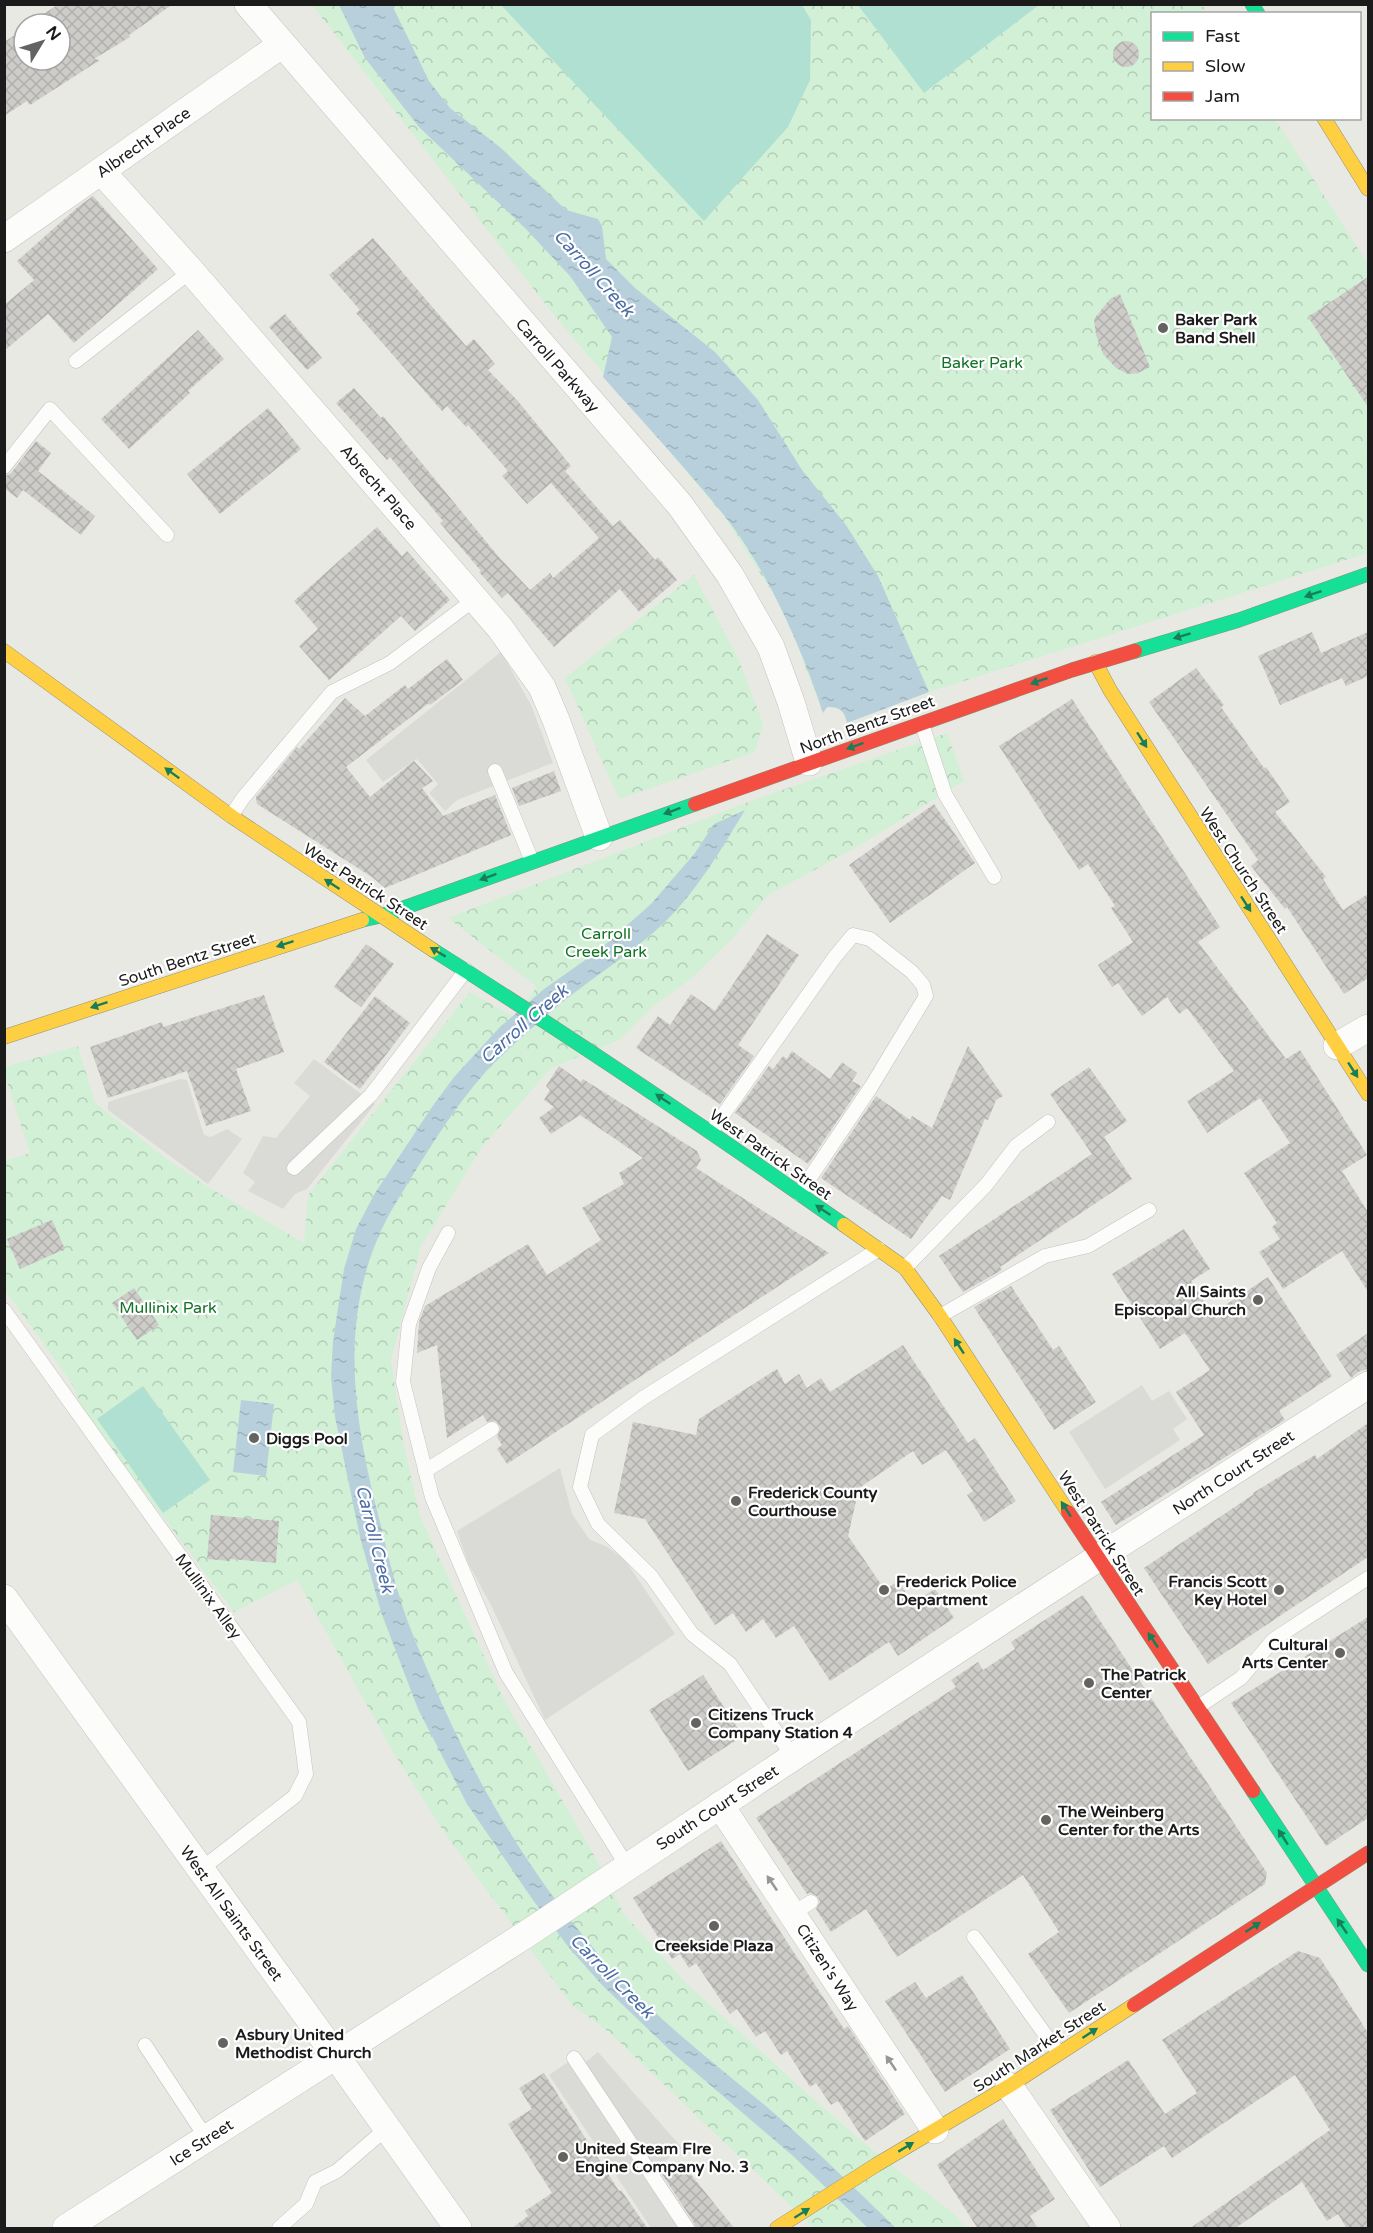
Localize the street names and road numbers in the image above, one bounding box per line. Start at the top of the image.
street label: Albrecht Place [93,103,195,183]
street label: Carroll Parkway [511,314,604,417]
street label: Abrecht Place [336,441,421,534]
street label: North Bentz Street [797,691,938,759]
street label: West Church Street [1195,803,1292,938]
street label: West Patrick Street [299,839,432,935]
street label: South Bentz Street [116,928,258,992]
street label: West Patrick Street [705,1105,836,1205]
street label: North Court Street [1169,1426,1298,1520]
street label: West Patrick Street [1053,1467,1149,1600]
street label: Mullinix Alley [170,1550,246,1644]
street label: South Court Street [653,1761,782,1855]
street label: West All Saints Street [175,1842,287,1985]
street label: Citizen's Way [791,1920,863,2015]
street label: South Market Street [970,1997,1109,2097]
street label: Ice Street [166,2115,237,2171]

